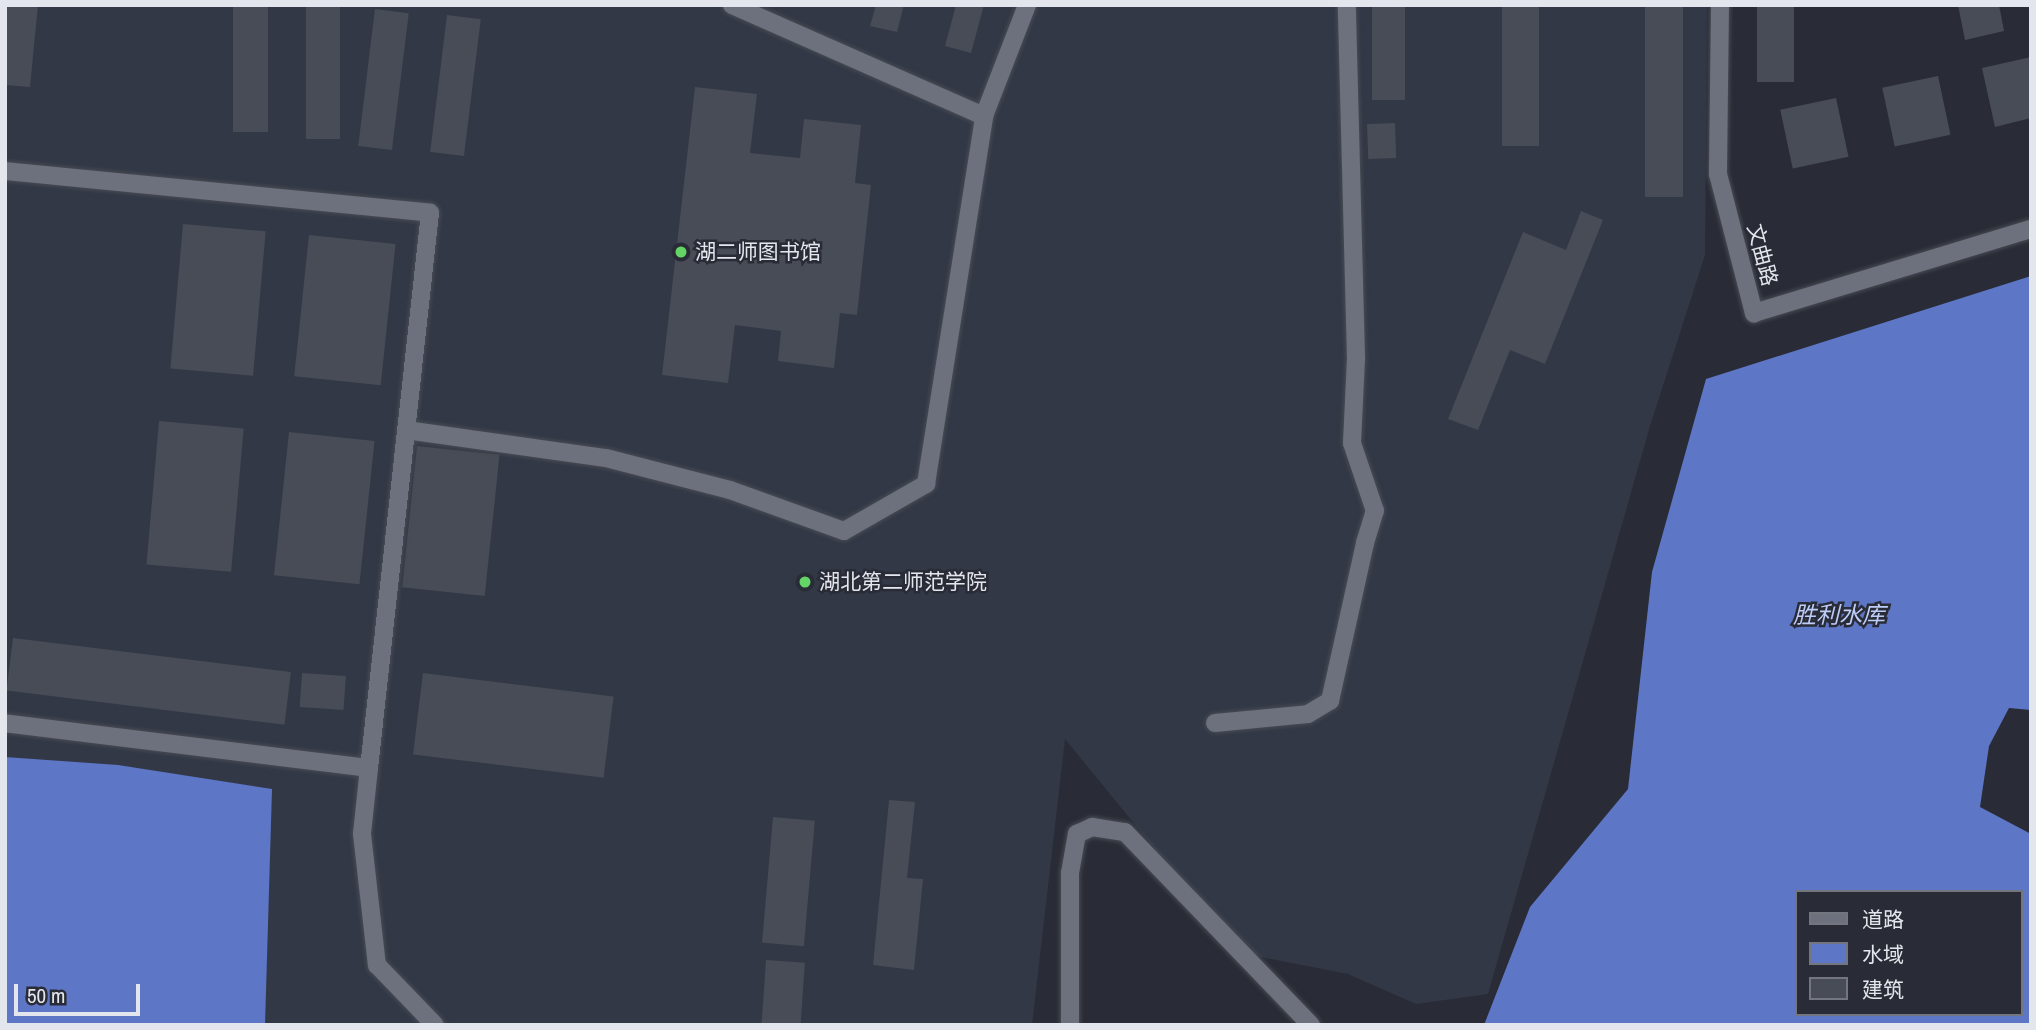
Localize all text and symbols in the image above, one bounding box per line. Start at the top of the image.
street label: 文曲路 [1742,221,1782,289]
place label: 湖二师图书馆 [695,239,821,265]
marker: 湖二师图书馆 [673,244,689,260]
place label: 湖北第二师范学院 [819,569,987,595]
marker: 湖北第二师范学院 [797,574,813,590]
water label: 胜利水库 [1793,601,1885,629]
legend [1794,890,2022,1016]
text: 道路 [1862,905,1904,934]
text: 水域 [1862,940,1904,969]
scale bar [18,970,144,1014]
text: 建筑 [1862,975,1904,1004]
text: 50 m [27,981,65,1010]

